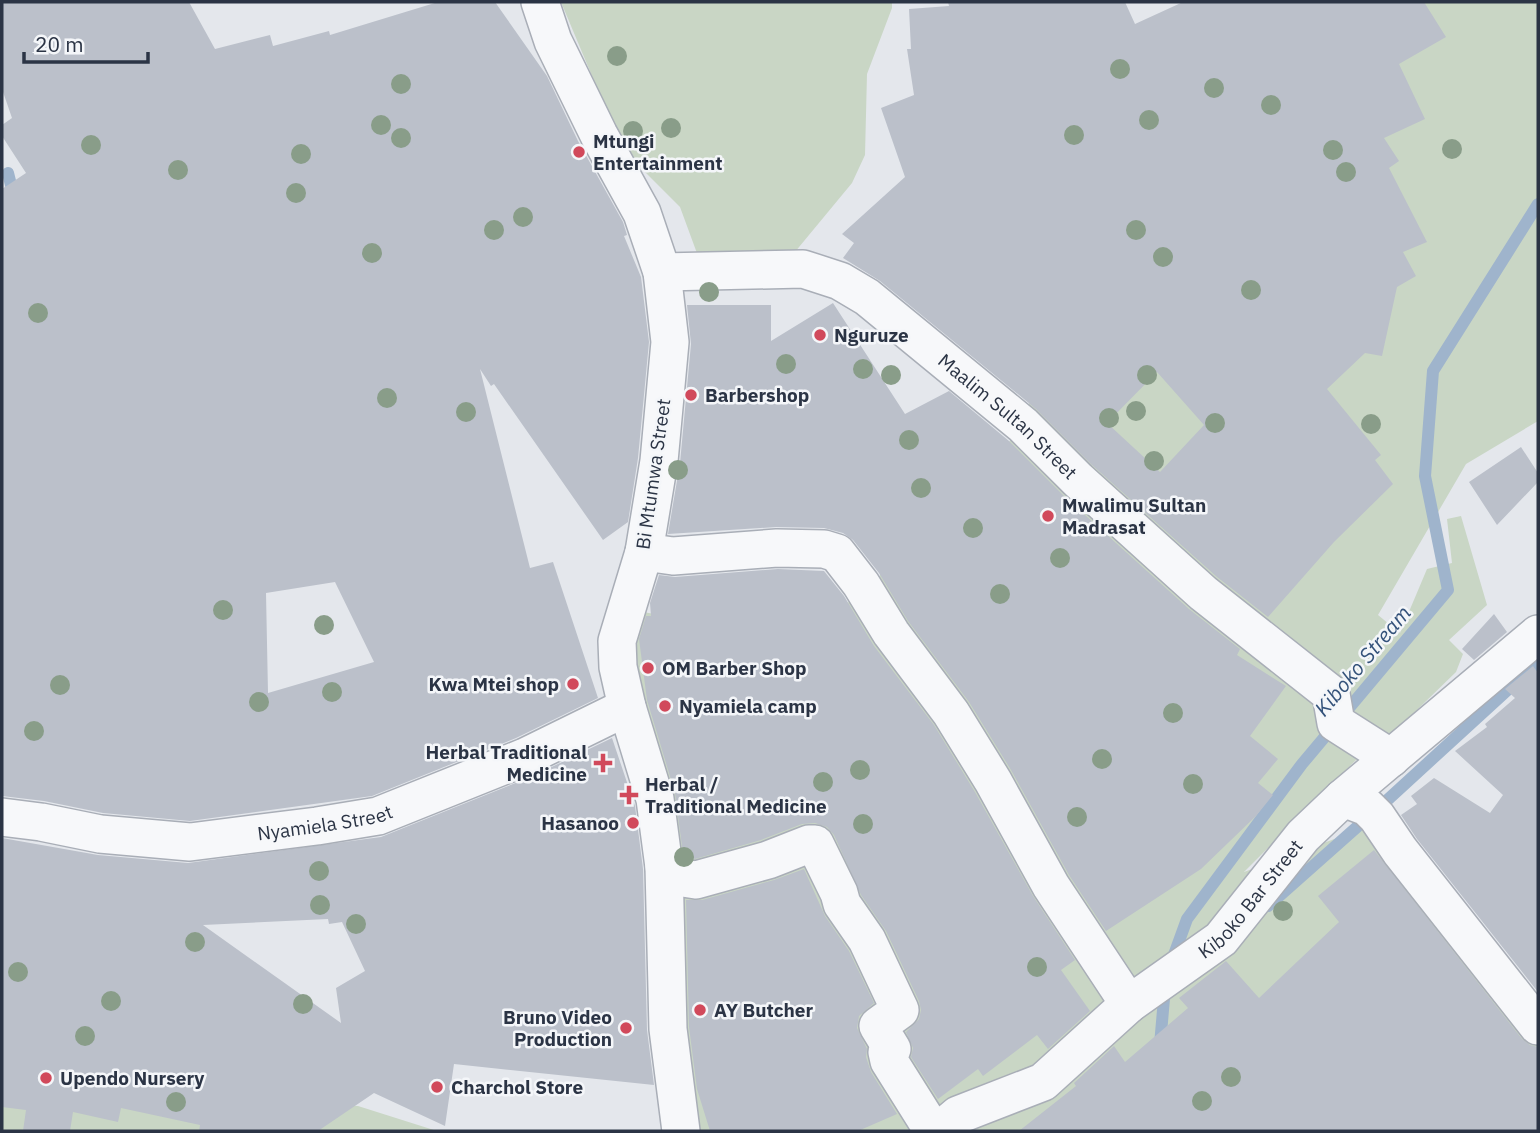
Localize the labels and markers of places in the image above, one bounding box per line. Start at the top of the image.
place label: Mtungi Entertainment [593,129,723,175]
marker: Mtungi Entertainment [571,144,587,160]
place label: Nguruze [834,323,909,347]
marker: Nguruze [812,327,828,343]
place label: Barbershop [705,383,809,407]
marker: Barbershop [683,387,699,403]
place label: Mwalimu Sultan Madrasat [1062,493,1206,539]
marker: Mwalimu Sultan Madrasat [1040,508,1056,524]
place label: OM Barber Shop [662,656,807,680]
marker: OM Barber Shop [640,660,656,676]
place label: Kwa Mtei shop [429,672,559,696]
marker: Kwa Mtei shop [565,676,581,692]
place label: Nyamiela camp [679,694,817,718]
marker: Nyamiela camp [657,698,673,714]
place label: Herbal Traditional Medicine [426,740,587,786]
marker: Herbal Traditional Medicine [593,753,613,773]
place label: Herbal / Traditional Medicine [645,772,827,818]
marker: Herbal / Traditional Medicine [619,785,639,805]
place label: Hasanoo [541,811,619,835]
marker: Hasanoo [625,815,641,831]
place label: AY Butcher [714,998,814,1022]
marker: AY Butcher [692,1002,708,1018]
place label: Bruno Video Production [503,1005,612,1051]
marker: Bruno Video Production [618,1020,634,1036]
place label: Upendo Nursery [60,1066,205,1090]
marker: Upendo Nursery [38,1070,54,1086]
place label: Charchol Store [451,1075,583,1099]
marker: Charchol Store [429,1079,445,1095]

